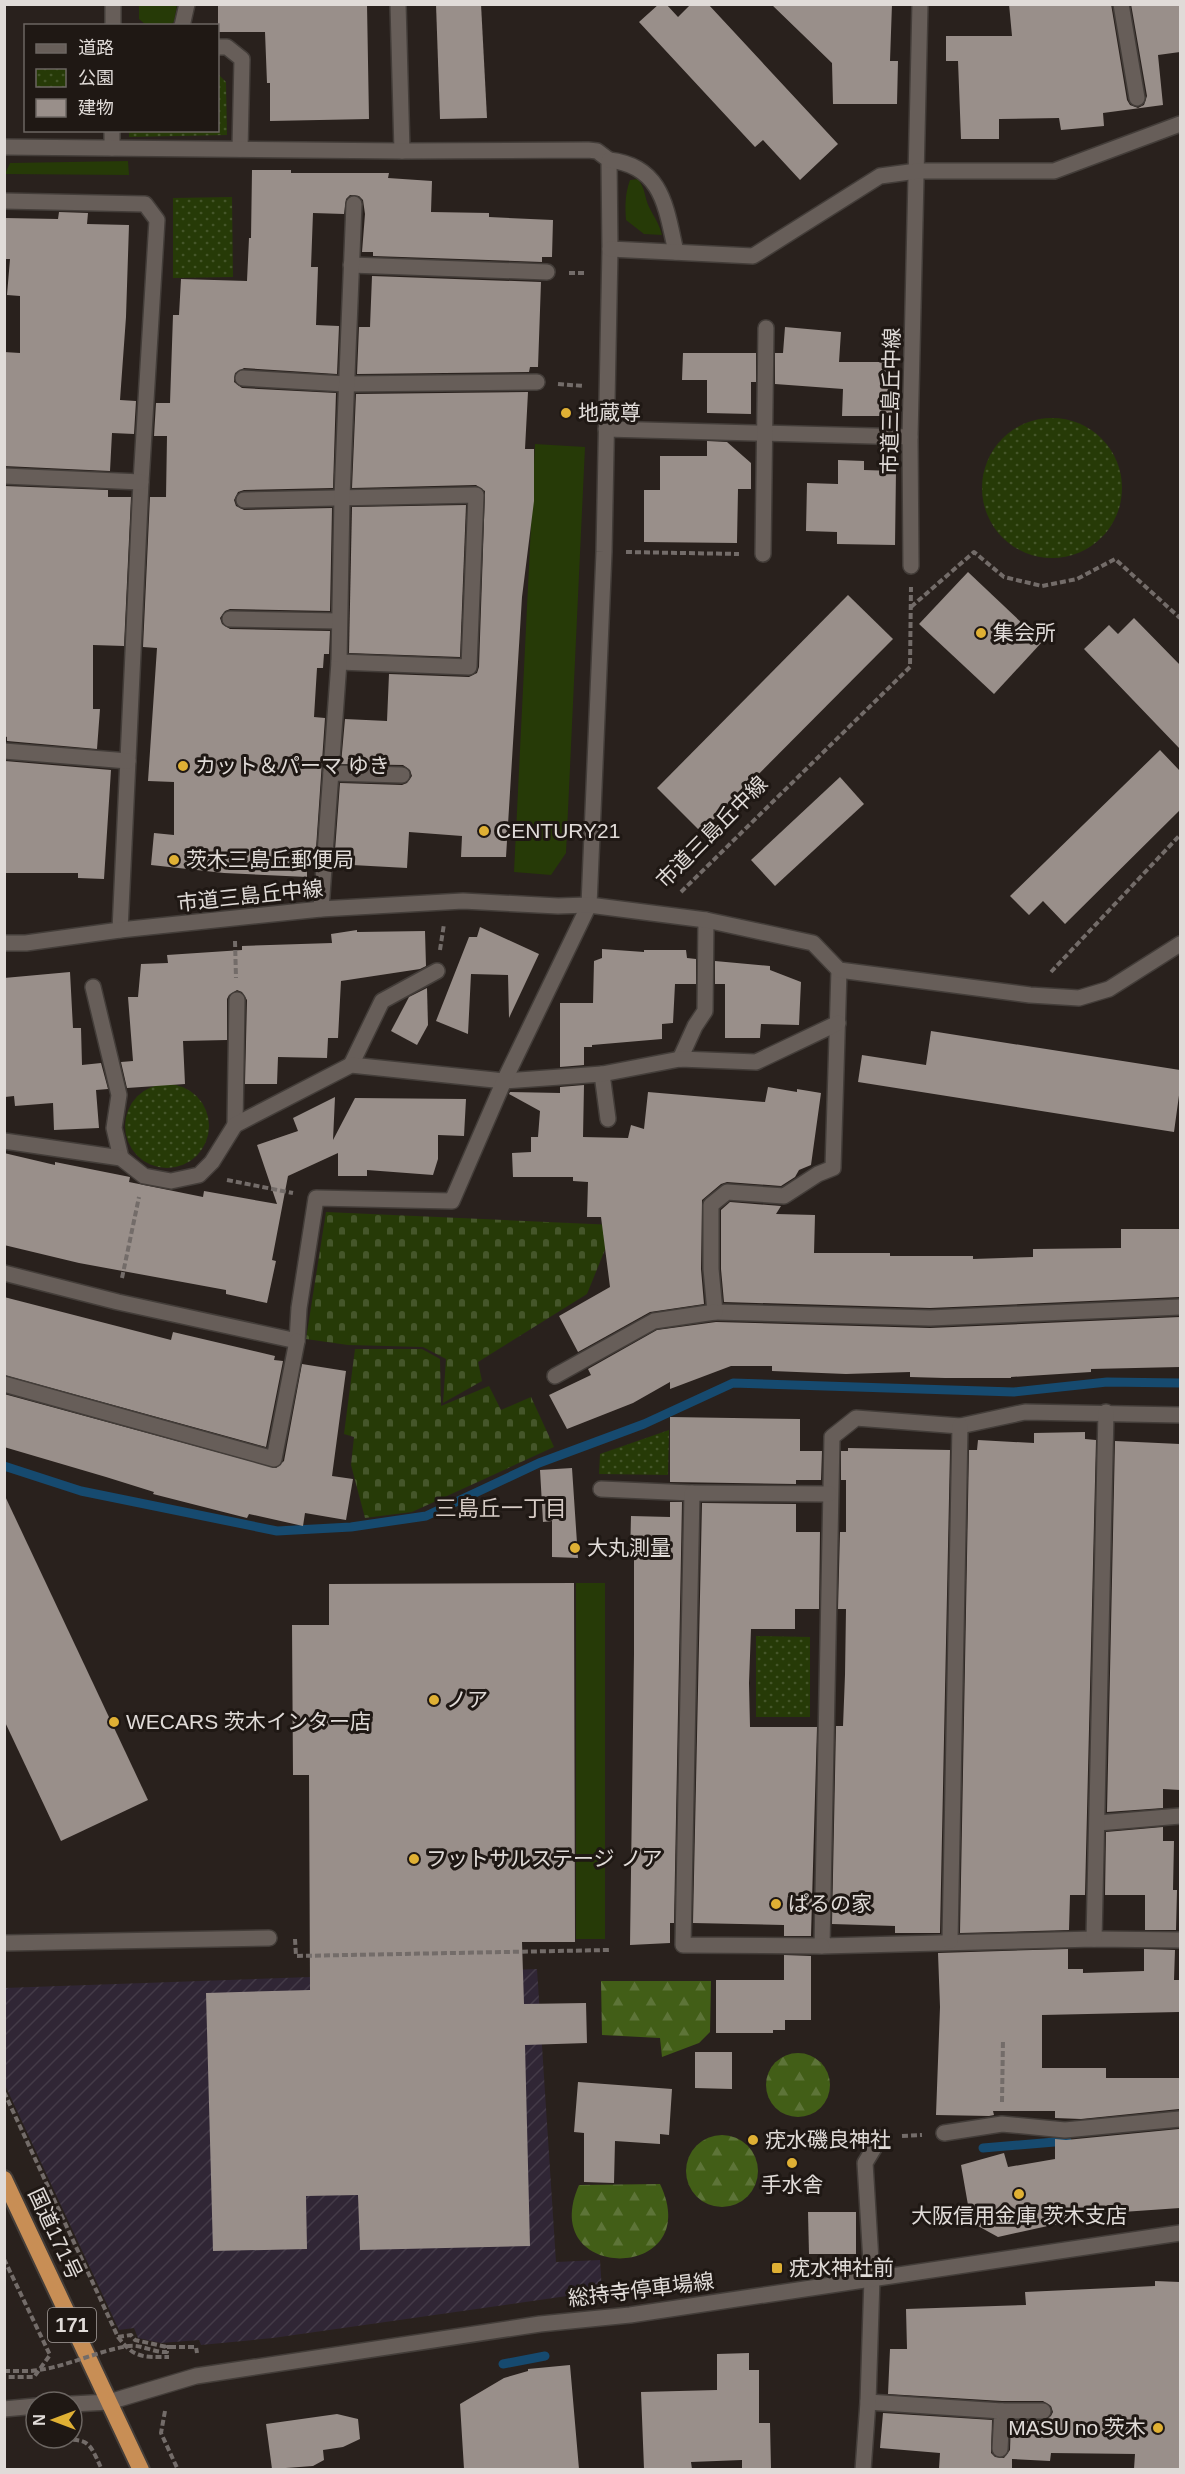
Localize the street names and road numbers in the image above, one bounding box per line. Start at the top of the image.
street label: 市道三島丘中線 [878,327,903,475]
street label: 市道三島丘中線 [652,772,772,892]
street label: 市道三島丘中線 [176,876,324,915]
street label: 国道171号 [24,2184,87,2283]
street label: 総持寺停車場線 [567,2269,715,2310]
road number: 171 [48,2308,96,2342]

